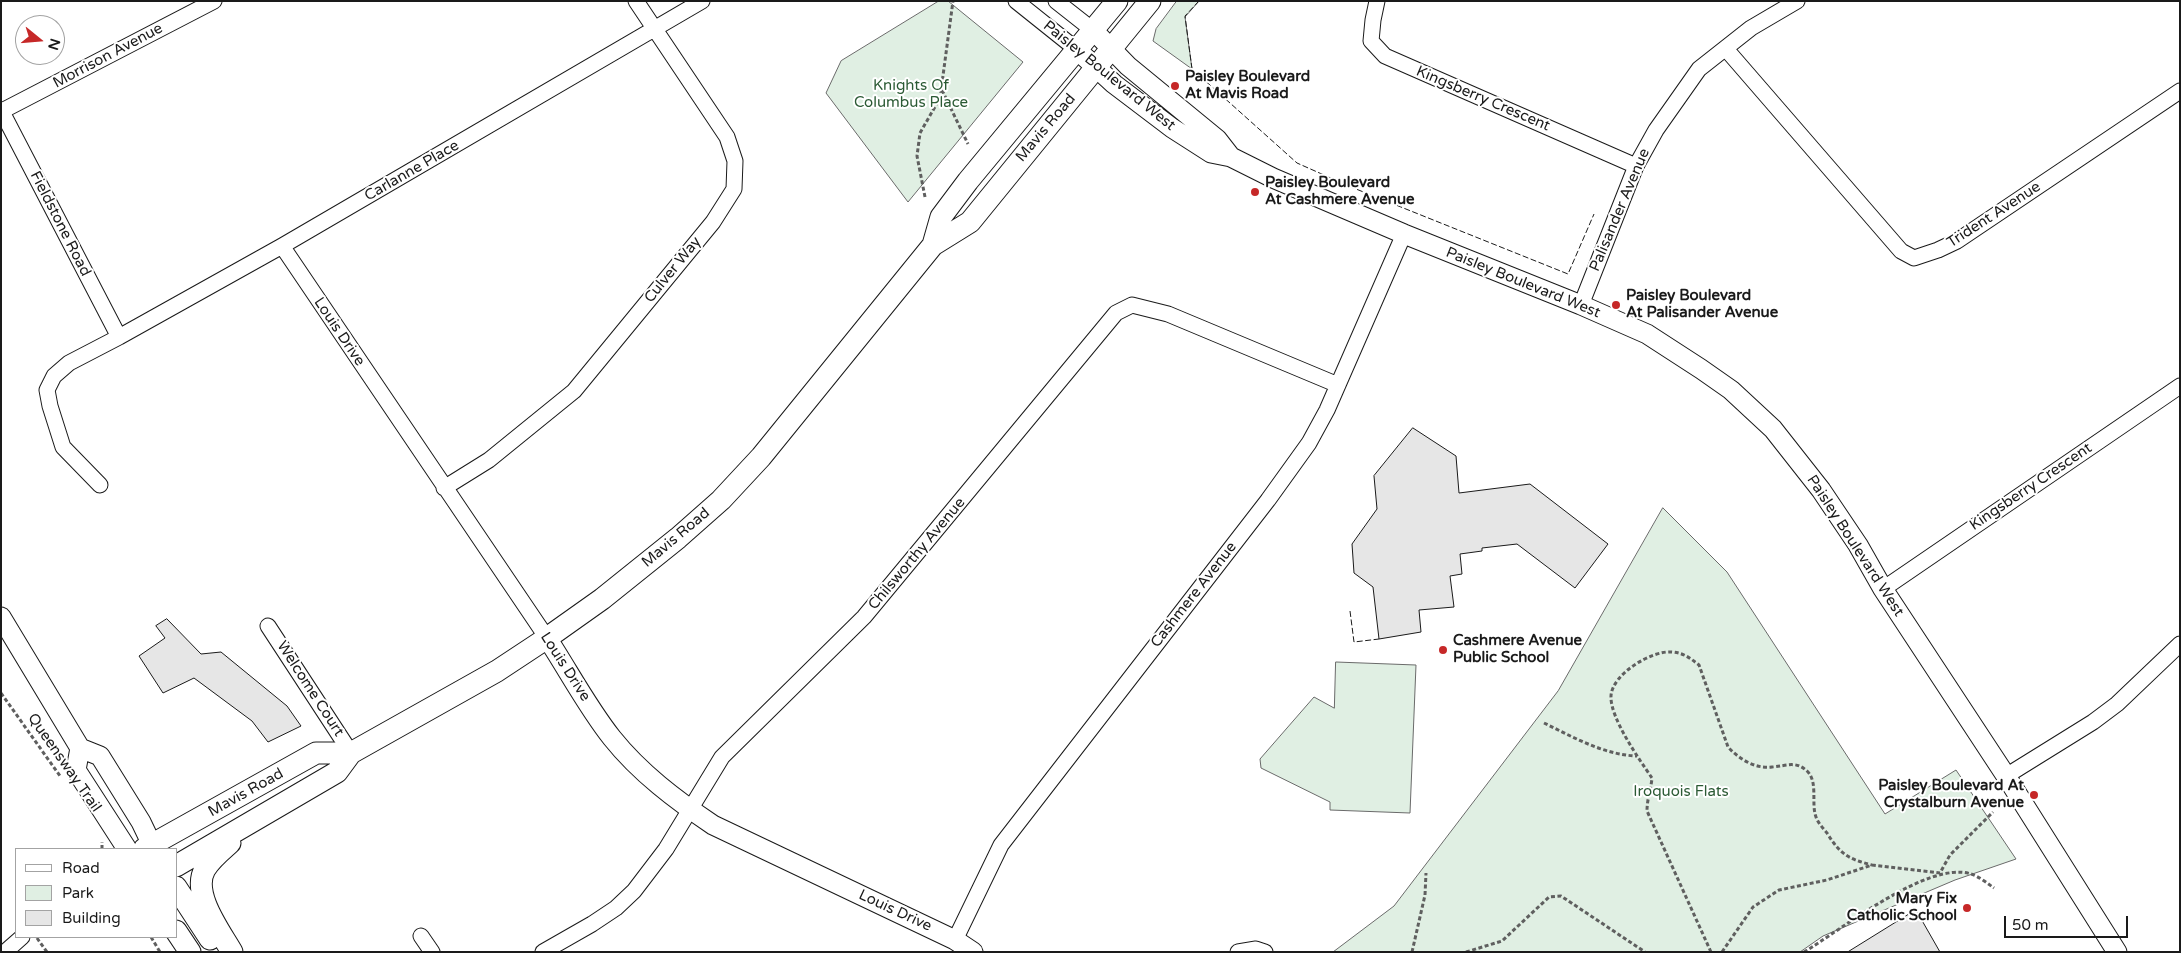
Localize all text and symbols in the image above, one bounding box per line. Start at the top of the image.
north arrow [15,15,65,65]
street label: Paisley Boulevard West [1039,17,1179,135]
street label: Morrison Avenue [50,19,166,93]
text: N [44,36,64,52]
street label: Kingsberry Crescent [1413,63,1553,135]
place label: Paisley Boulevard At Mavis Road [1185,68,1310,103]
park label: Knights Of Columbus Place [854,77,968,112]
marker: Paisley Boulevard At Mavis Road [1169,80,1181,92]
street label: Mavis Road [1012,90,1080,166]
street label: Carlanne Place [362,137,462,205]
street label: Palisander Avenue [1586,146,1654,274]
street label: Fieldstone Road [26,168,94,280]
place label: Paisley Boulevard At Cashmere Avenue [1265,174,1415,209]
street label: Trident Avenue [1944,178,2044,252]
marker: Paisley Boulevard At Cashmere Avenue [1249,186,1261,198]
street label: Culver Way [641,233,705,307]
street label: Paisley Boulevard West [1443,244,1603,322]
place label: Paisley Boulevard At Palisander Avenue [1626,287,1778,322]
street label: Louis Drive [310,294,368,370]
marker: Paisley Boulevard At Palisander Avenue [1610,299,1622,311]
street label: Kingsberry Crescent [1966,439,2096,535]
street label: Paisley Boulevard West [1803,472,1907,620]
street label: Chilsworthy Avenue [865,494,969,614]
street label: Mavis Road [638,504,714,572]
street label: Cashmere Avenue [1147,539,1241,651]
street label: Louis Drive [536,629,594,705]
place label: Cashmere Avenue Public School [1453,632,1582,667]
street label: Welcome Court [273,638,347,740]
marker: Cashmere Avenue Public School [1437,644,1449,656]
street label: Queensway Trail [23,710,105,816]
street label: Mavis Road [205,765,287,821]
place label: Paisley Boulevard At Crystalburn Avenue [1878,777,2024,812]
park label: Iroquois Flats [1633,783,1729,801]
marker: Paisley Boulevard At Crystalburn Avenue [2028,789,2040,801]
legend [15,848,178,938]
text: Road [62,859,100,877]
text: Park [62,884,94,902]
street label: Louis Drive [856,886,934,936]
place label: Mary Fix Catholic School [1847,890,1957,925]
marker: Mary Fix Catholic School [1961,902,1973,914]
scale bar [2006,906,2130,938]
text: Building [62,909,121,927]
text: 50 m [2012,916,2049,934]

